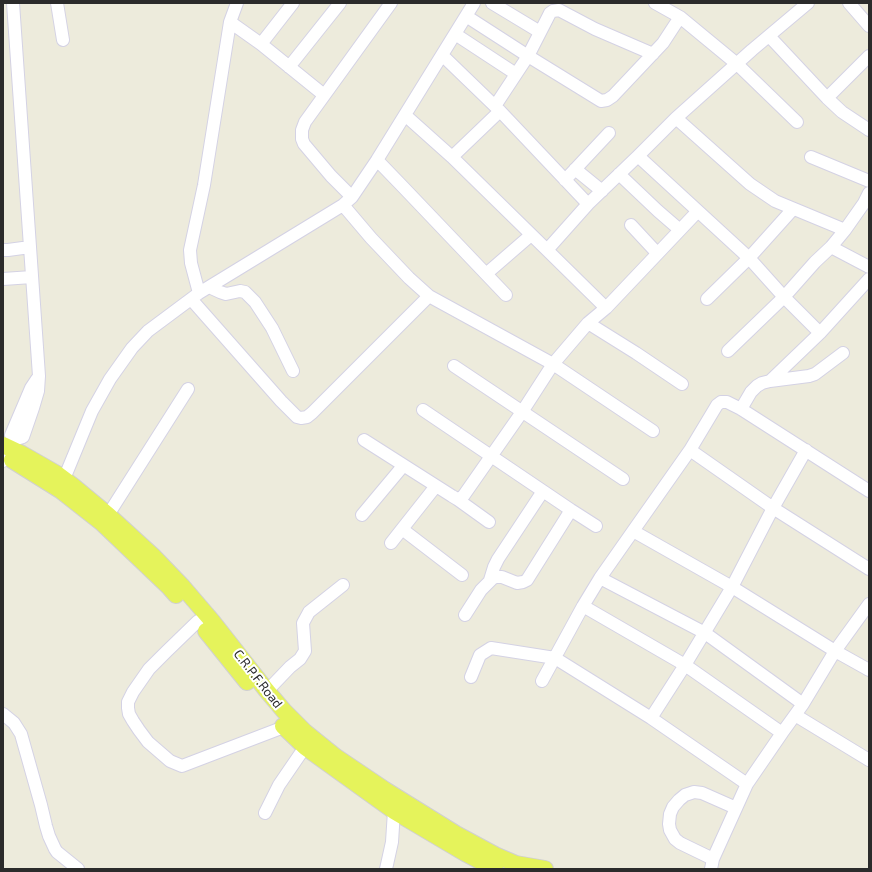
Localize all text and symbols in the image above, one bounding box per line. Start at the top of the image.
street label: C.R.P.F.Road [230,647,286,711]

